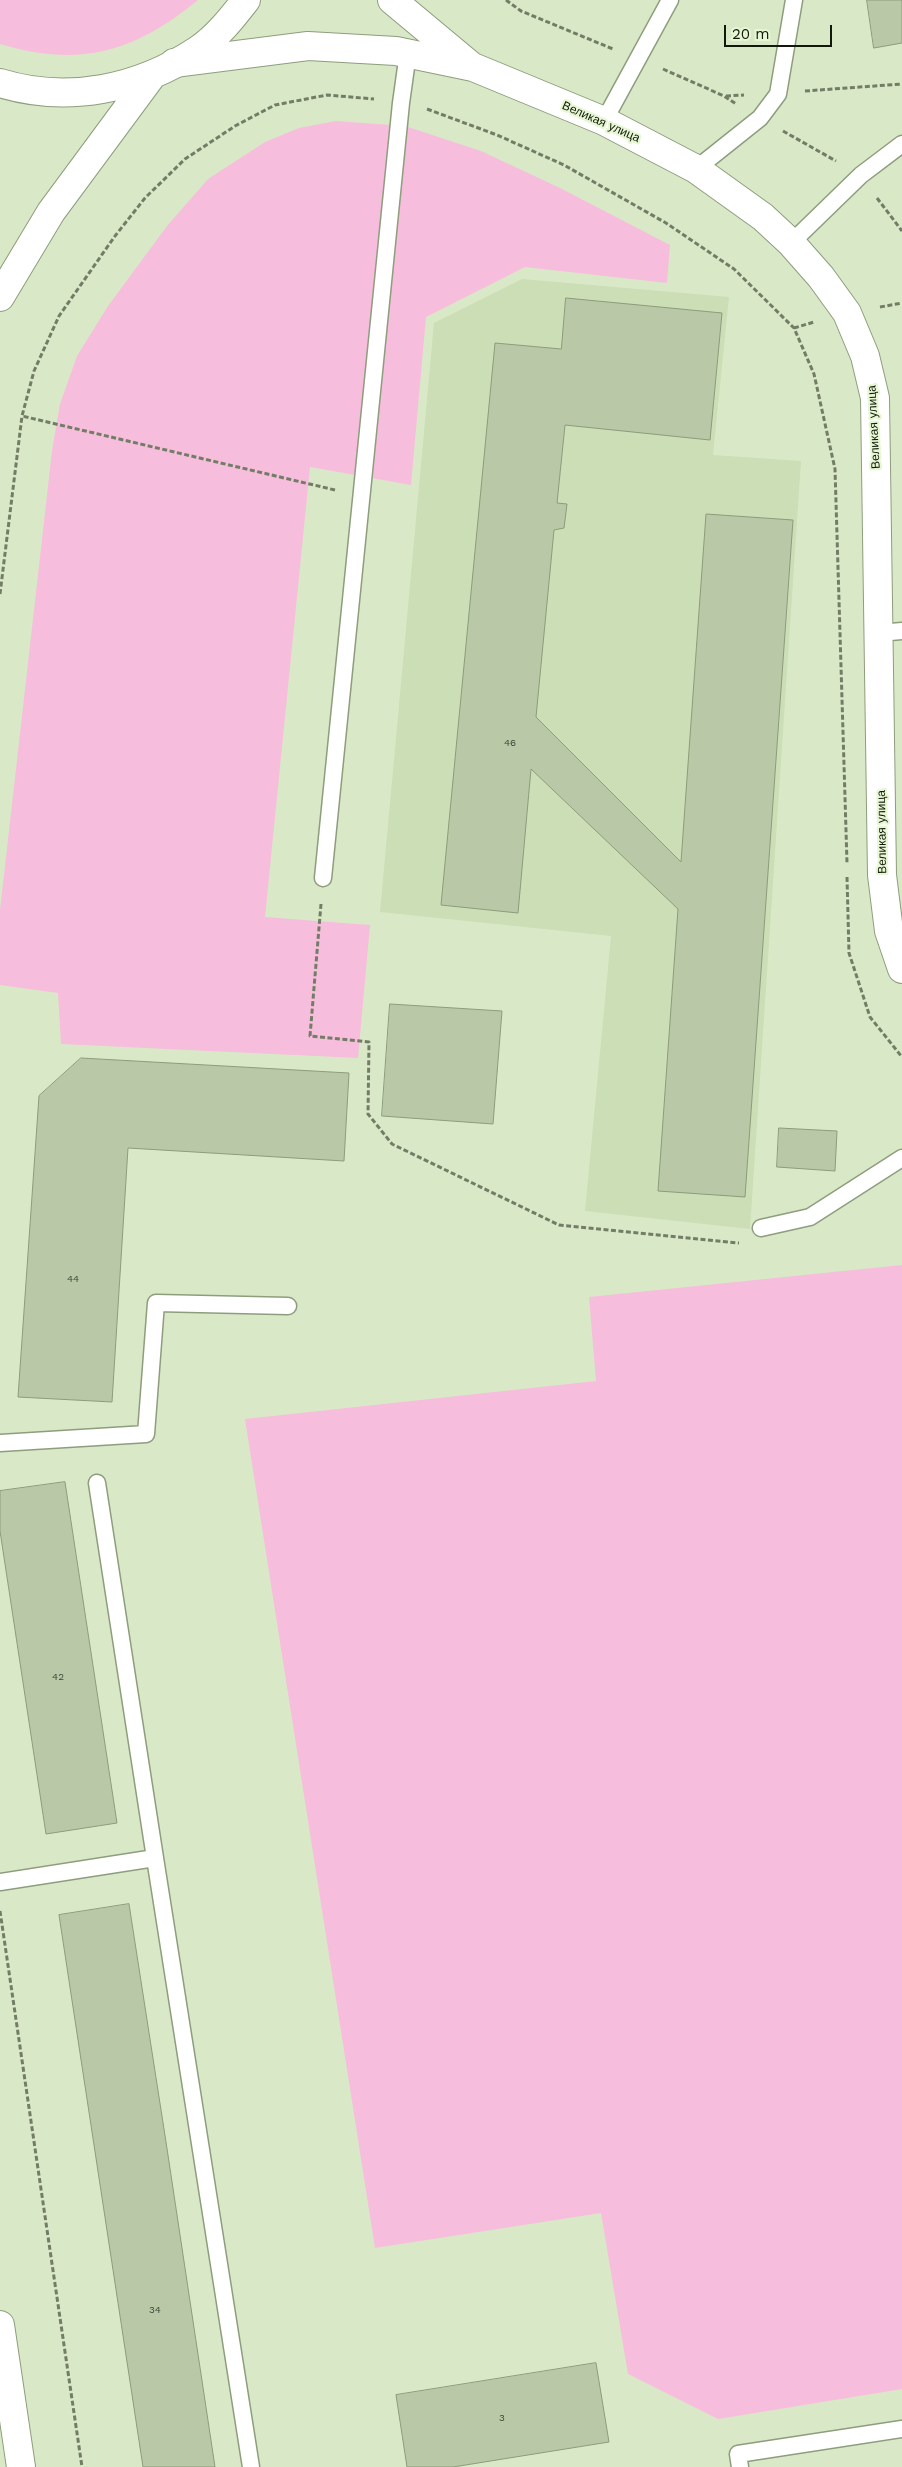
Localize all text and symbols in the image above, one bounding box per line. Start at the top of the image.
scale bar [727,15,834,47]
text: 20 m [732,25,770,43]
street label: Великая улица [560,98,642,146]
street label: Великая улица [865,385,883,469]
house number: 46 [504,737,516,749]
street label: Великая улица [874,790,890,874]
house number: 44 [67,1273,79,1285]
house number: 42 [52,1671,64,1683]
house number: 34 [149,2304,161,2316]
house number: 3 [499,2412,505,2424]

